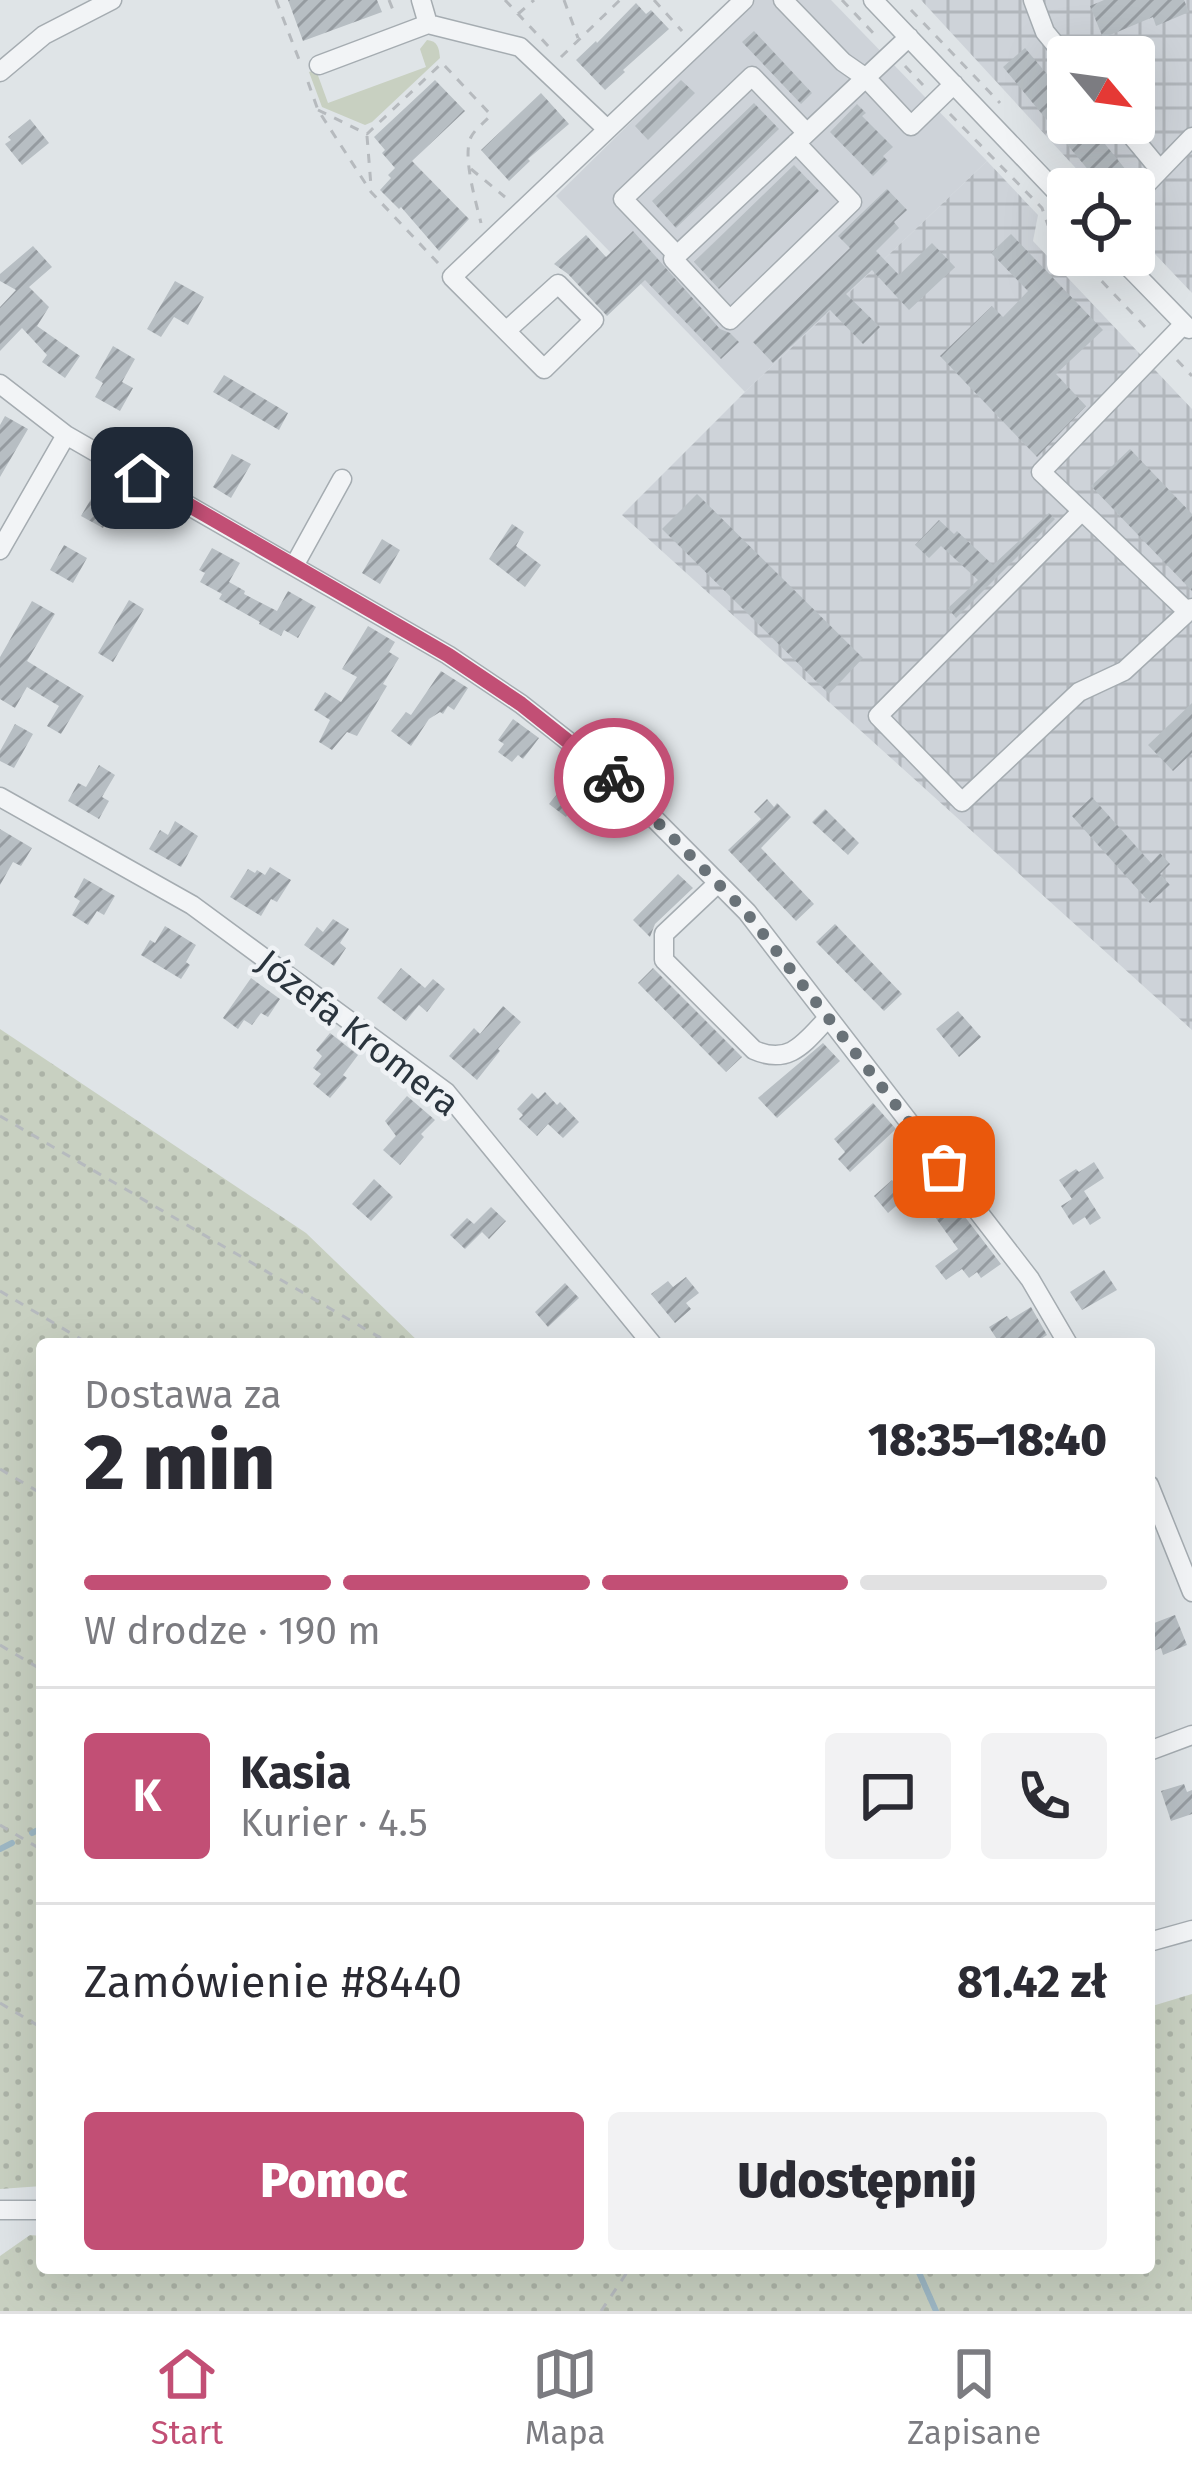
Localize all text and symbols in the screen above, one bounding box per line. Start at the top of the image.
north arrow [1047,36,1155,144]
map controls [1047,36,1155,276]
button: locate [1047,168,1155,276]
pin [91,427,193,529]
icon: home [109,445,175,511]
courier [554,718,674,838]
icon: bike [581,745,647,811]
street label: Józefa Kromera [248,940,468,1126]
pin [893,1116,995,1218]
icon: bag [911,1134,977,1200]
text: Dostawa za [84,1372,282,1418]
text: 18:35–18:40 [868,1413,1107,1467]
text: 2 min [84,1416,275,1510]
text: W drodze · 190 m [84,1608,381,1654]
button: chat [825,1733,951,1859]
button: phone [981,1733,1107,1859]
text: Kasia [240,1746,351,1800]
text: K [133,1769,161,1823]
text: Kurier · 4.5 [240,1800,428,1846]
text: Zamówienie #8440 [84,1955,462,2009]
text: 81.42 zł [957,1955,1107,2009]
button: Pomoc [84,2112,584,2250]
button: Udostępnij [608,2112,1107,2250]
tab: Start [151,2341,223,2453]
tab: Mapa [525,2341,606,2453]
tab: Zapisane [907,2341,1041,2453]

